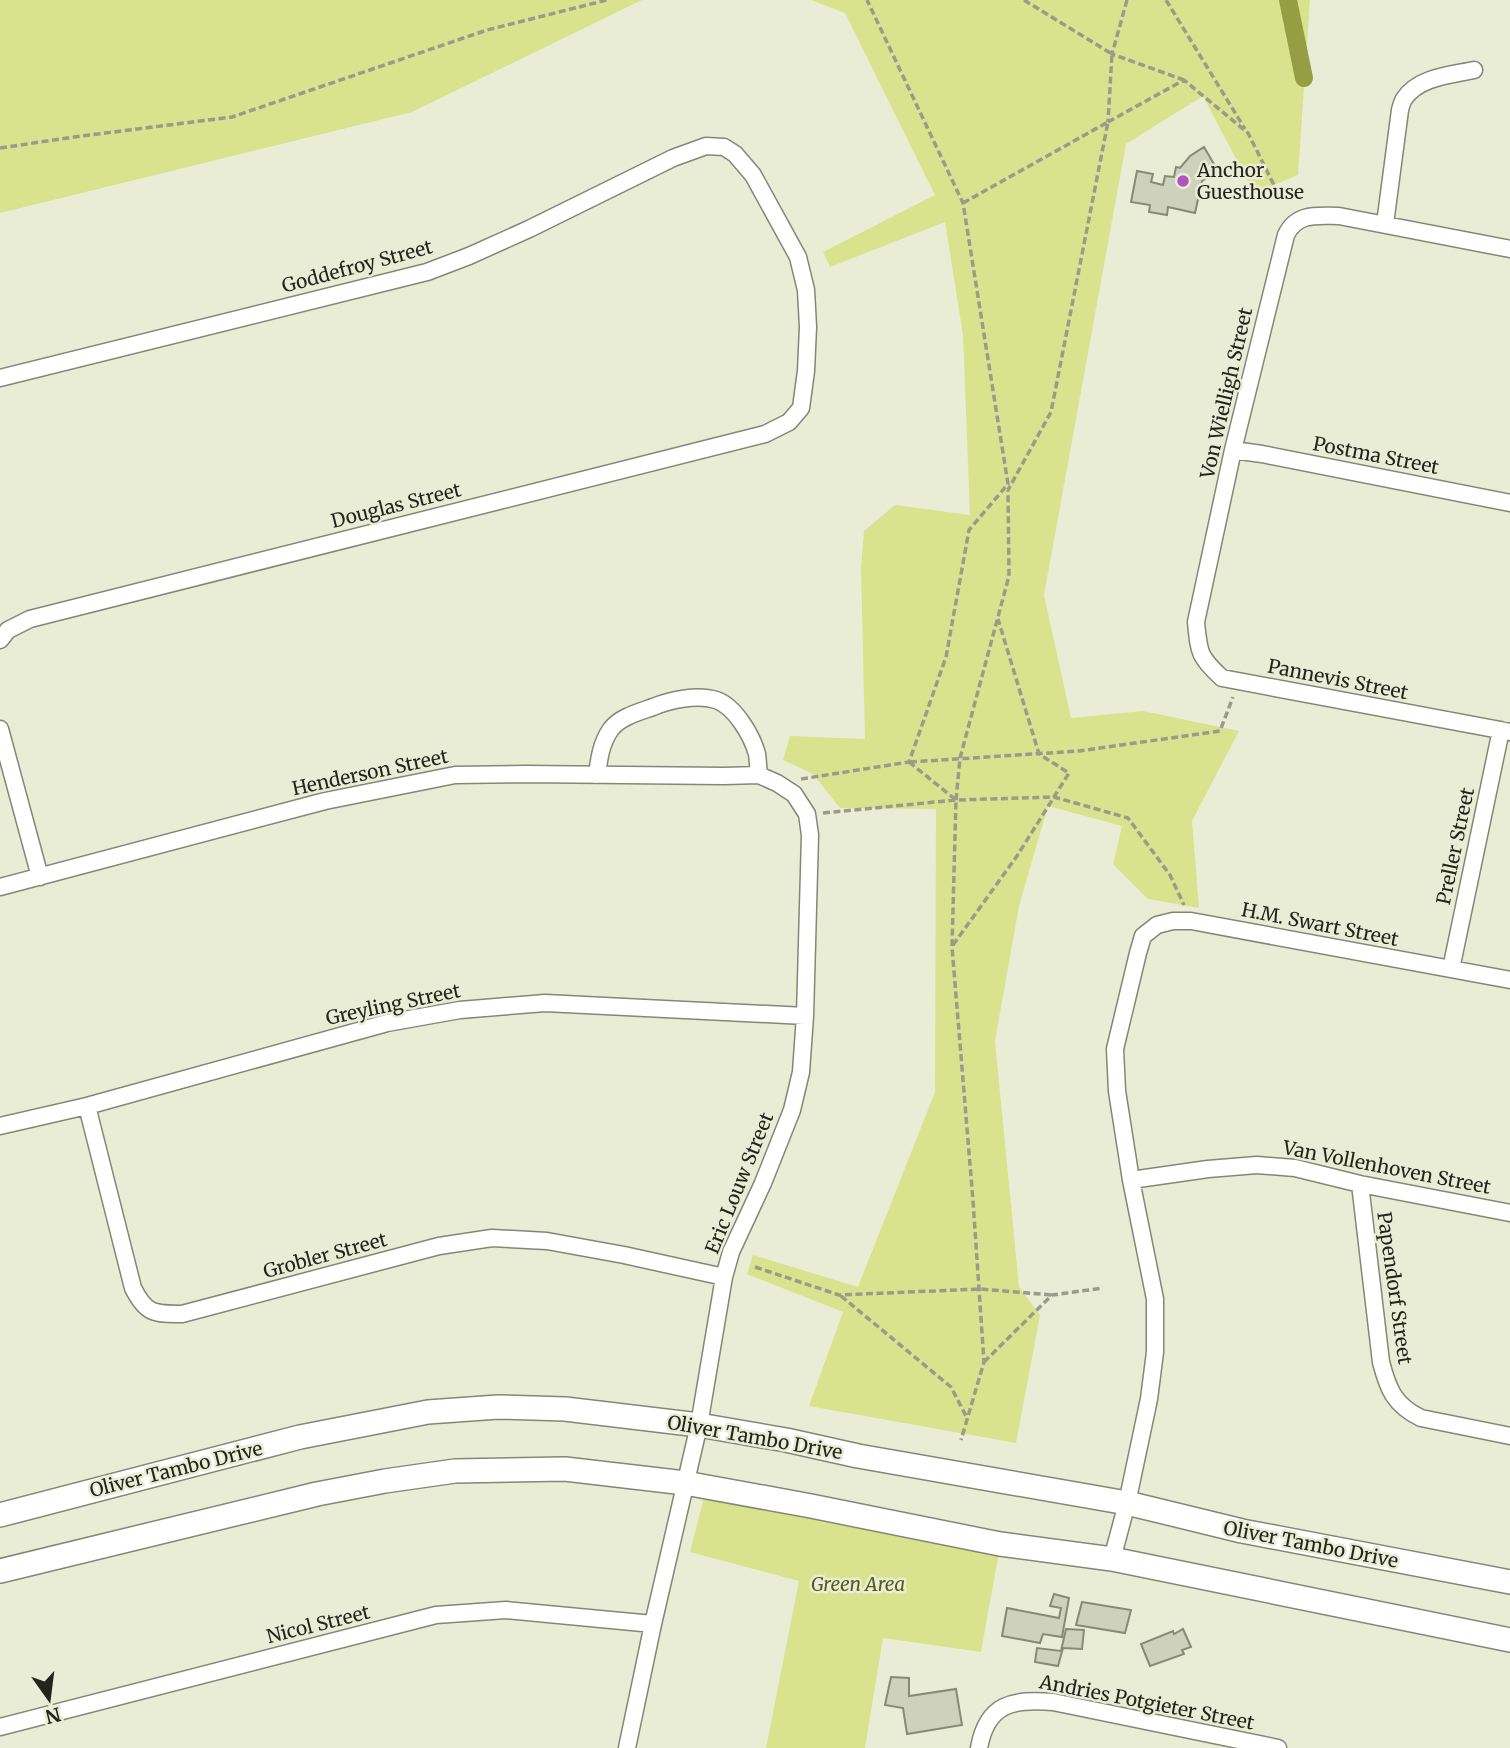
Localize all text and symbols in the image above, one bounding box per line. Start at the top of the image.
place label: Anchor Guesthouse [1196,158,1304,204]
marker: Anchor Guesthouse [1175,173,1191,189]
street label: Goddefroy Street [279,234,436,298]
street label: Von Wielligh Street [1194,305,1257,482]
street label: Postma Street [1311,431,1442,479]
street label: Douglas Street [329,477,464,533]
street label: Pannevis Street [1266,654,1411,704]
street label: Henderson Street [290,744,451,800]
street label: Preller Street [1431,785,1479,907]
street label: H.M. Swart Street [1239,897,1401,951]
street label: Greyling Street [324,978,463,1030]
street label: Eric Louw Street [700,1108,779,1257]
street label: Van Vollenhoven Street [1280,1135,1493,1199]
street label: Papendorf Street [1372,1210,1418,1366]
street label: Grobler Street [261,1227,390,1283]
street label: Oliver Tambo Drive [666,1410,844,1464]
street label: Oliver Tambo Drive [87,1436,265,1502]
street label: Oliver Tambo Drive [1222,1515,1400,1573]
park label: Green Area [811,1572,905,1596]
street label: Nicol Street [264,1599,373,1648]
north arrow [14,1664,84,1734]
street label: Andries Potgieter Street [1037,1669,1257,1735]
text: N [43,1702,63,1729]

